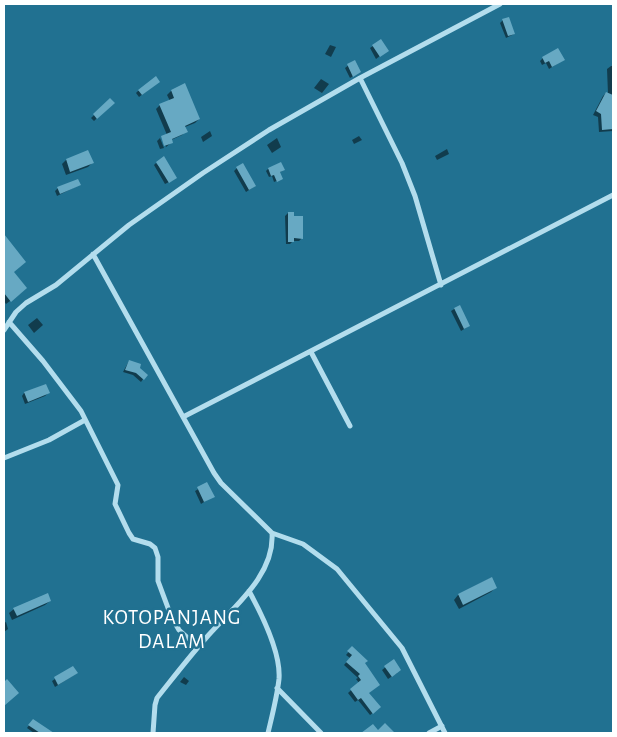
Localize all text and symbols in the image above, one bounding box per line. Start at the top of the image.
district label: KOTOPANJANG DALAM [103,607,241,652]

